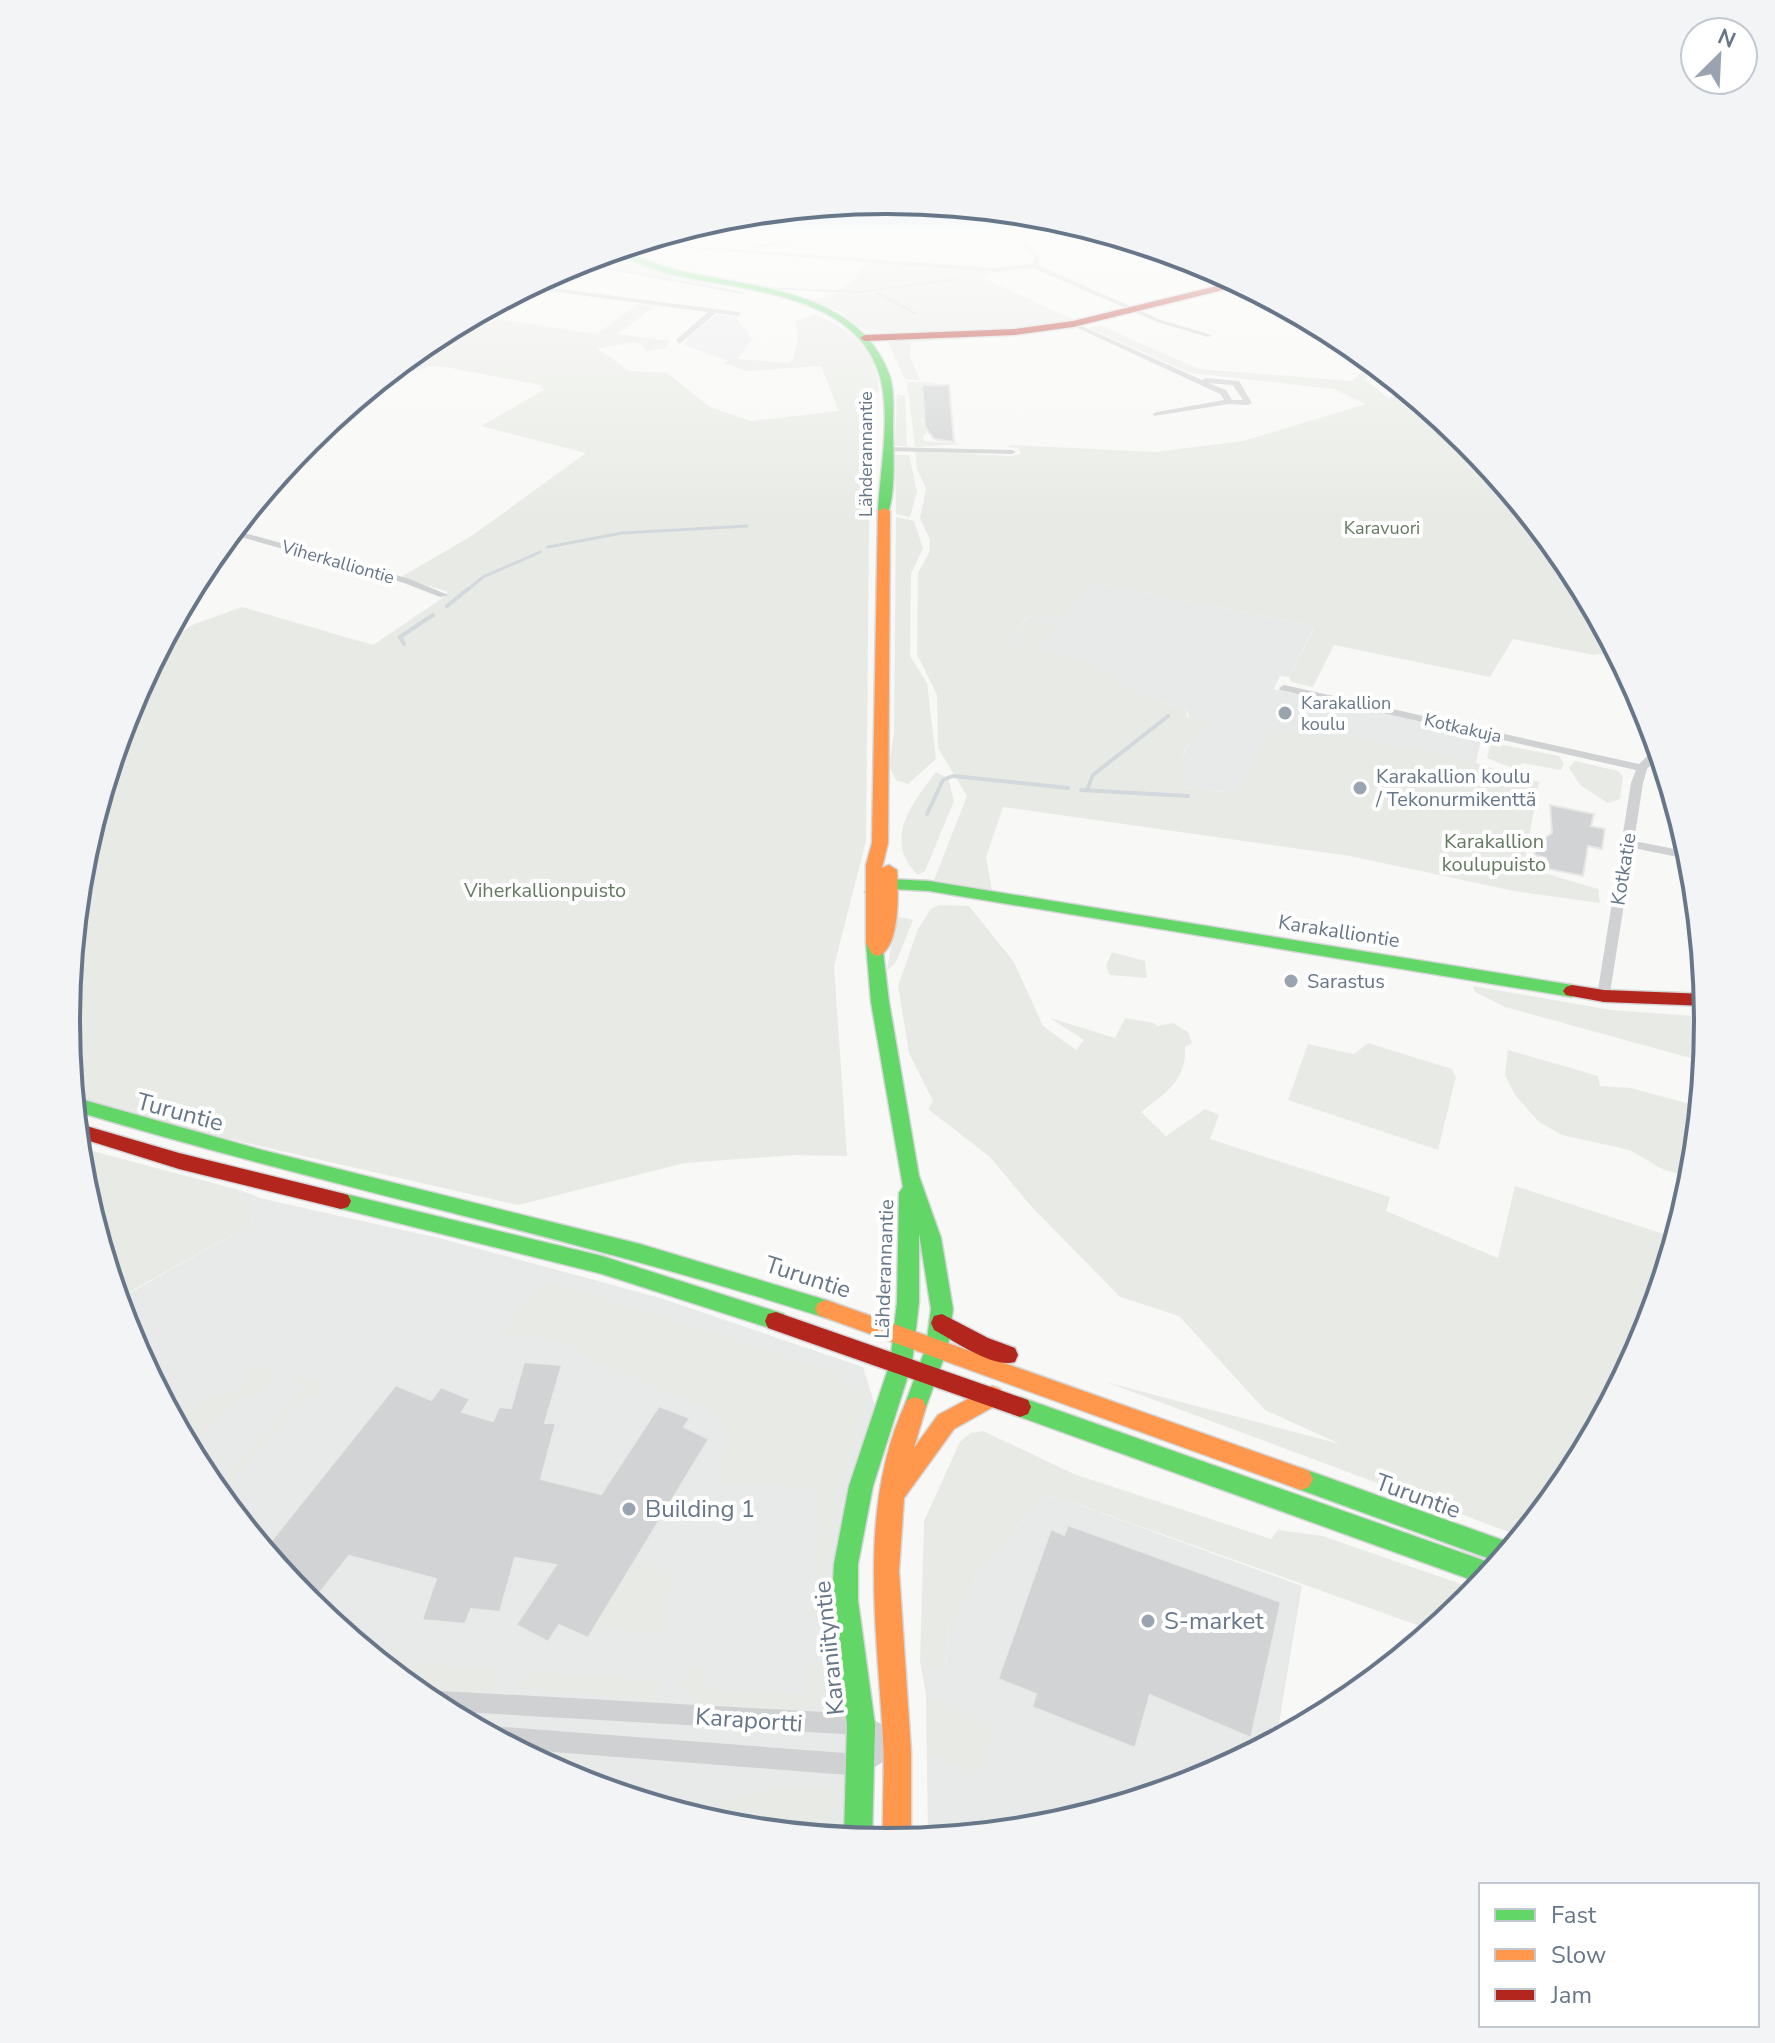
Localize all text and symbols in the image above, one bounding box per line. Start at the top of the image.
north arrow [1679,16,1759,96]
text: N [1713,22,1740,56]
street label: Lähderannantie [854,391,878,517]
park label: Karavuori [1344,516,1420,540]
street label: Viherkalliontie [278,534,397,590]
place label: Karakallion koulu [1301,691,1391,736]
marker: Karakallion koulu [1276,704,1294,722]
street label: Kotkakuja [1422,707,1504,749]
place label: Karakallion koulu / Tekonurmikenttä [1375,763,1536,813]
marker: Karakallion koulu / Tekonurmikenttä [1351,779,1369,797]
park label: Karakallion koulupuisto [1442,828,1546,878]
street label: Kotkatie [1604,831,1643,907]
park label: Viherkallionpuisto [463,877,626,904]
street label: Karakalliontie [1276,909,1402,954]
place label: Sarastus [1307,968,1385,995]
marker: Sarastus [1282,972,1300,990]
street label: Turuntie [133,1085,227,1139]
street label: Lähderannantie [869,1199,900,1339]
street label: Turuntie [761,1248,855,1306]
street label: Turuntie [1371,1466,1465,1526]
place label: Building 1 [645,1493,755,1525]
marker: Building 1 [620,1500,638,1518]
street label: Karaniityntie [806,1579,852,1717]
place label: S-market [1164,1605,1264,1637]
marker: S-market [1139,1612,1157,1630]
street label: Karaportti [694,1700,804,1740]
legend [1479,1883,1759,2027]
text: Fast [1551,1899,1597,1931]
text: Slow [1551,1939,1606,1971]
text: Jam [1550,1979,1592,2011]

